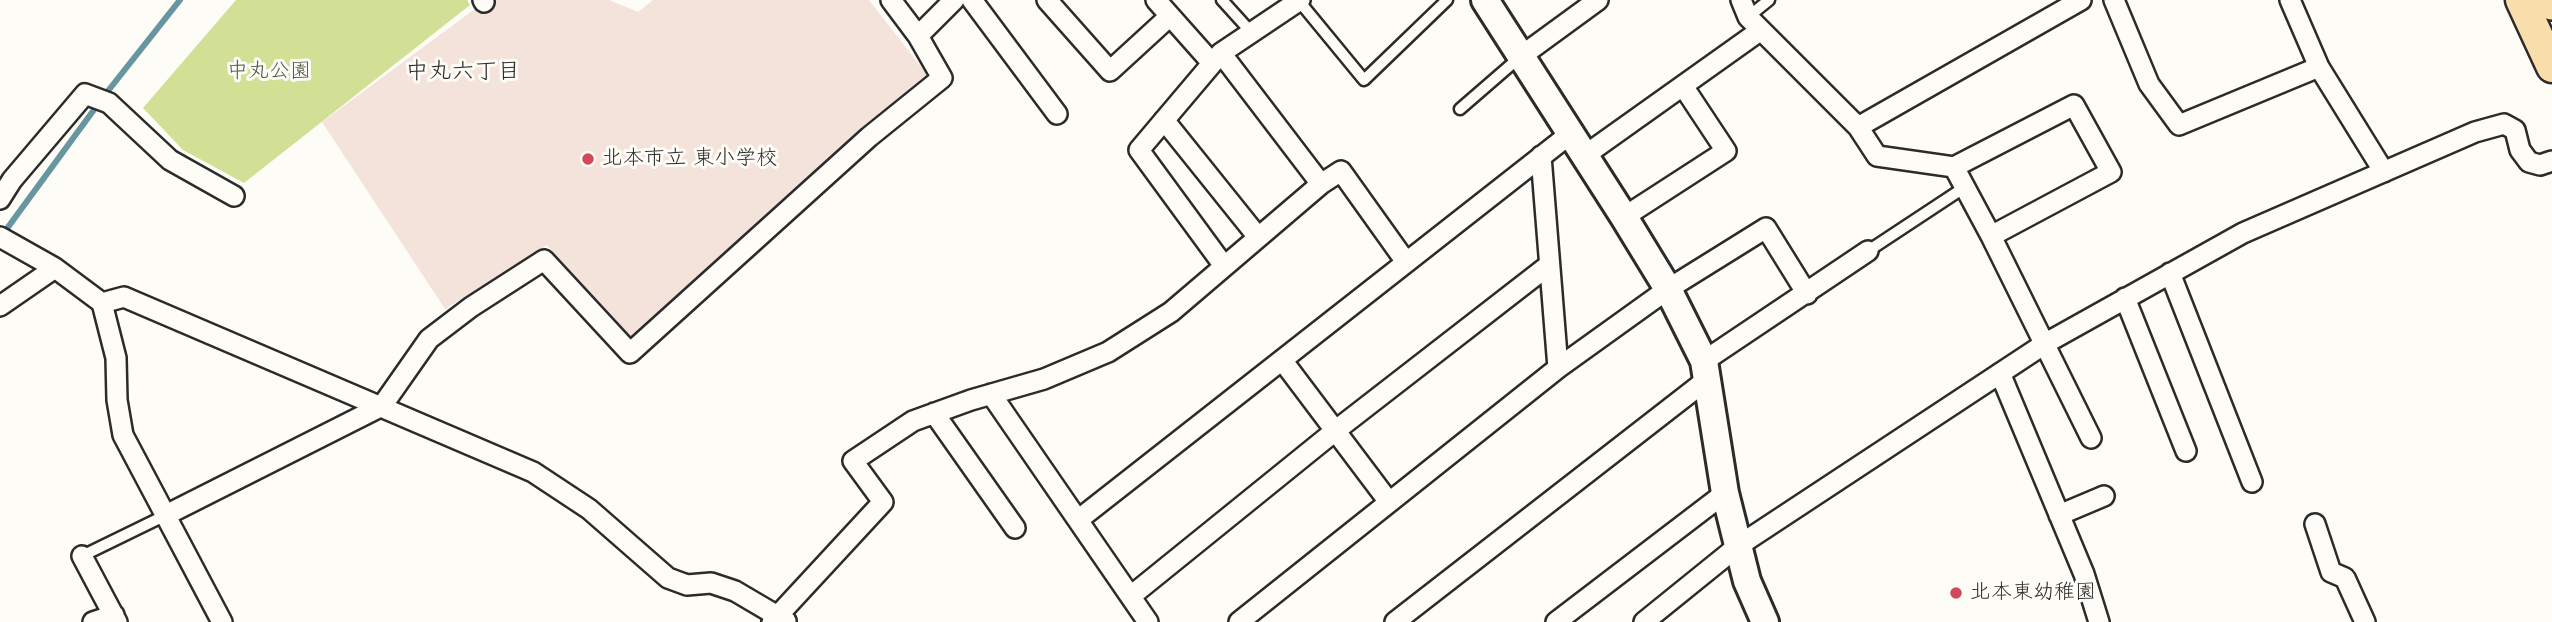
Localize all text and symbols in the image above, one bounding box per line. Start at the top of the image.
district label: 中丸六丁目 [406,58,520,86]
park label: 中丸公園 [227,59,311,85]
place label: 北本市立 東小学校 [602,146,777,172]
marker: 北本市立 東小学校 [580,151,596,167]
place label: 北本東幼稚園 [1970,580,2096,606]
marker: 北本東幼稚園 [1948,585,1964,601]

